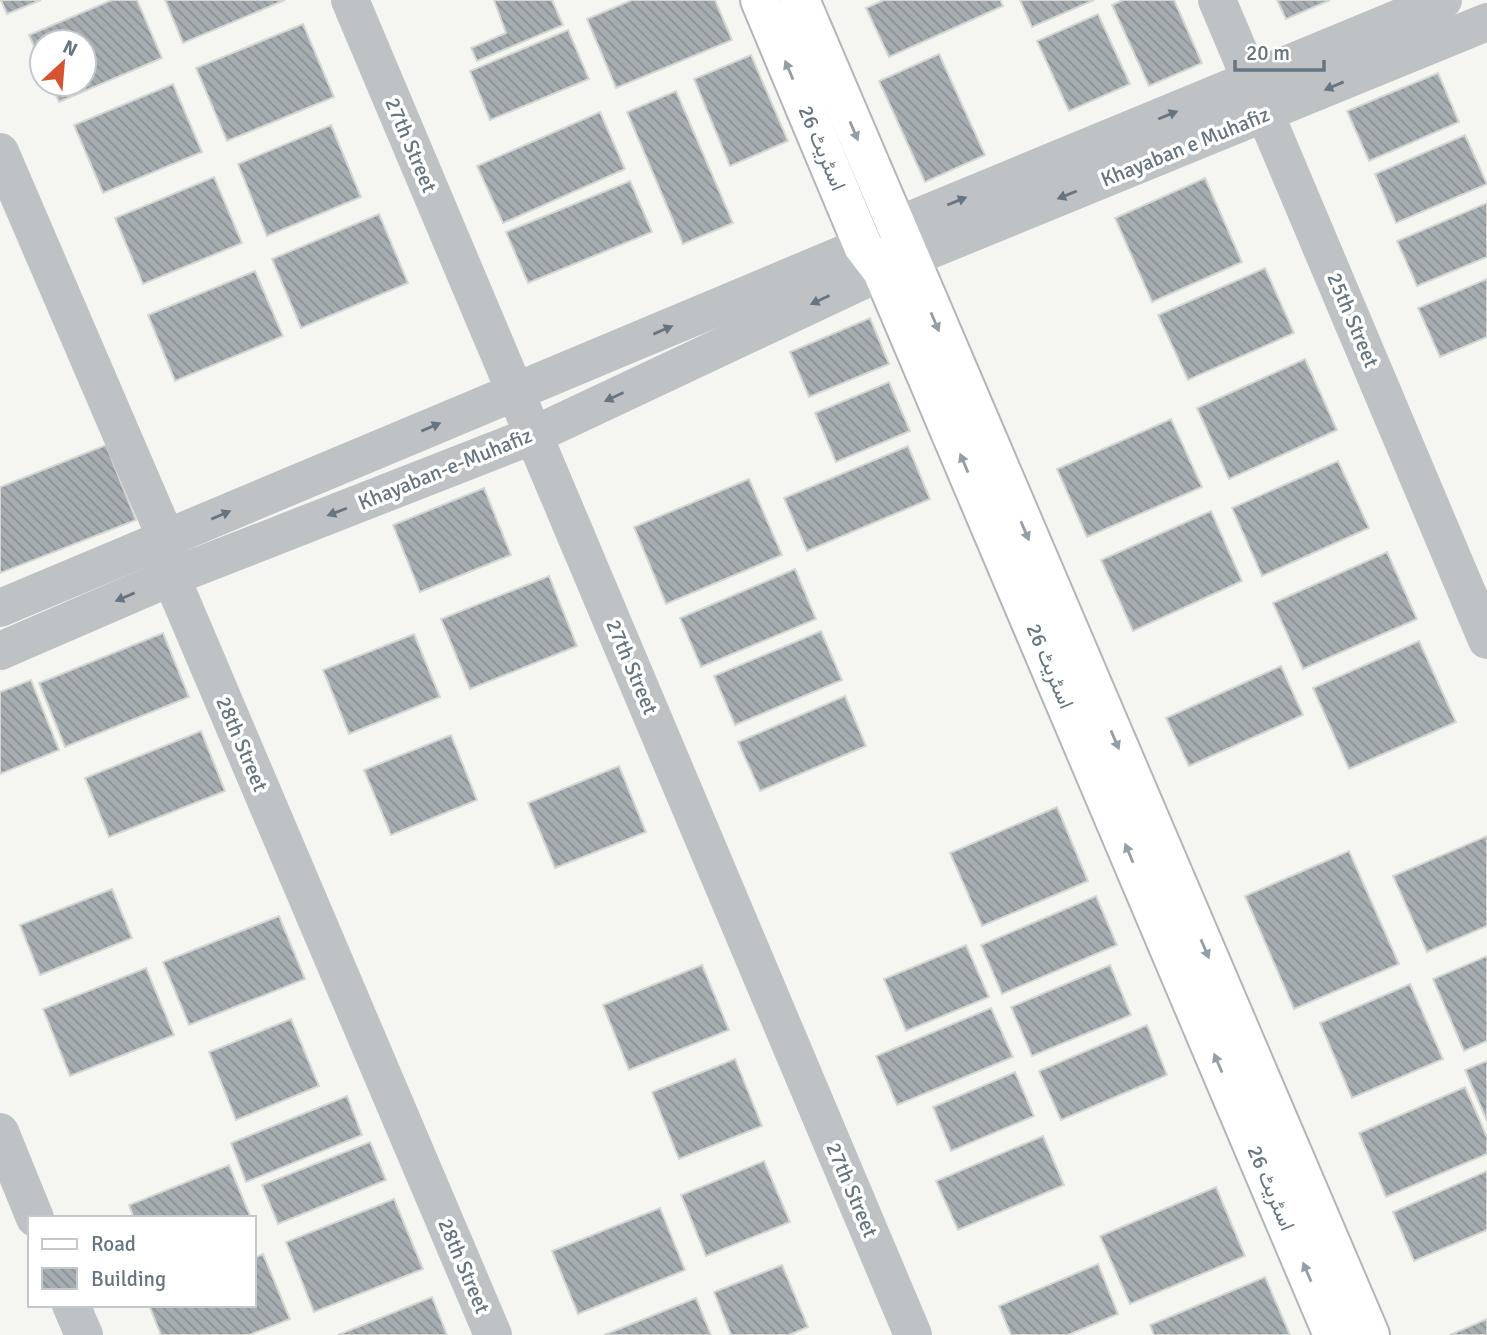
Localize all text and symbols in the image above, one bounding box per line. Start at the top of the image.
north arrow [28,28,98,98]
scale bar [1235,28,1324,72]
text: N [59,35,81,62]
text: 20 m [1246,40,1290,66]
one-way arrow [784,60,795,81]
one-way arrow [1323,81,1344,92]
street label: 27th Street [379,94,443,196]
street label: اسٹریٹ 26 [792,101,852,195]
street label: Khayaban e Muhafiz [1097,101,1273,193]
one-way arrow [1157,109,1178,120]
one-way arrow [848,121,860,141]
one-way arrow [1057,190,1078,201]
one-way arrow [947,196,968,207]
street label: 25th Street [1321,269,1385,371]
one-way arrow [810,294,830,306]
one-way arrow [929,312,941,332]
one-way arrow [653,324,674,335]
one-way arrow [604,391,624,402]
one-way arrow [421,421,441,433]
street label: Khayaban-e-Muhafiz [354,422,536,516]
one-way arrow [958,453,969,474]
one-way arrow [326,507,347,518]
one-way arrow [211,509,231,521]
one-way arrow [1019,521,1031,541]
one-way arrow [115,592,136,603]
street label: 27th Street [600,616,664,718]
street label: اسٹریٹ 26 [1020,619,1080,713]
street label: 28th Street [210,693,274,795]
one-way arrow [1110,730,1121,751]
one-way arrow [1123,843,1134,864]
one-way arrow [1199,939,1210,960]
one-way arrow [1212,1052,1223,1073]
street label: 27th Street [820,1139,884,1241]
street label: اسٹریٹ 26 [1241,1141,1301,1235]
street label: 28th Street [432,1215,496,1317]
legend [28,1216,256,1307]
text: Road [91,1231,136,1257]
one-way arrow [1301,1262,1313,1282]
text: Building [91,1266,166,1292]

